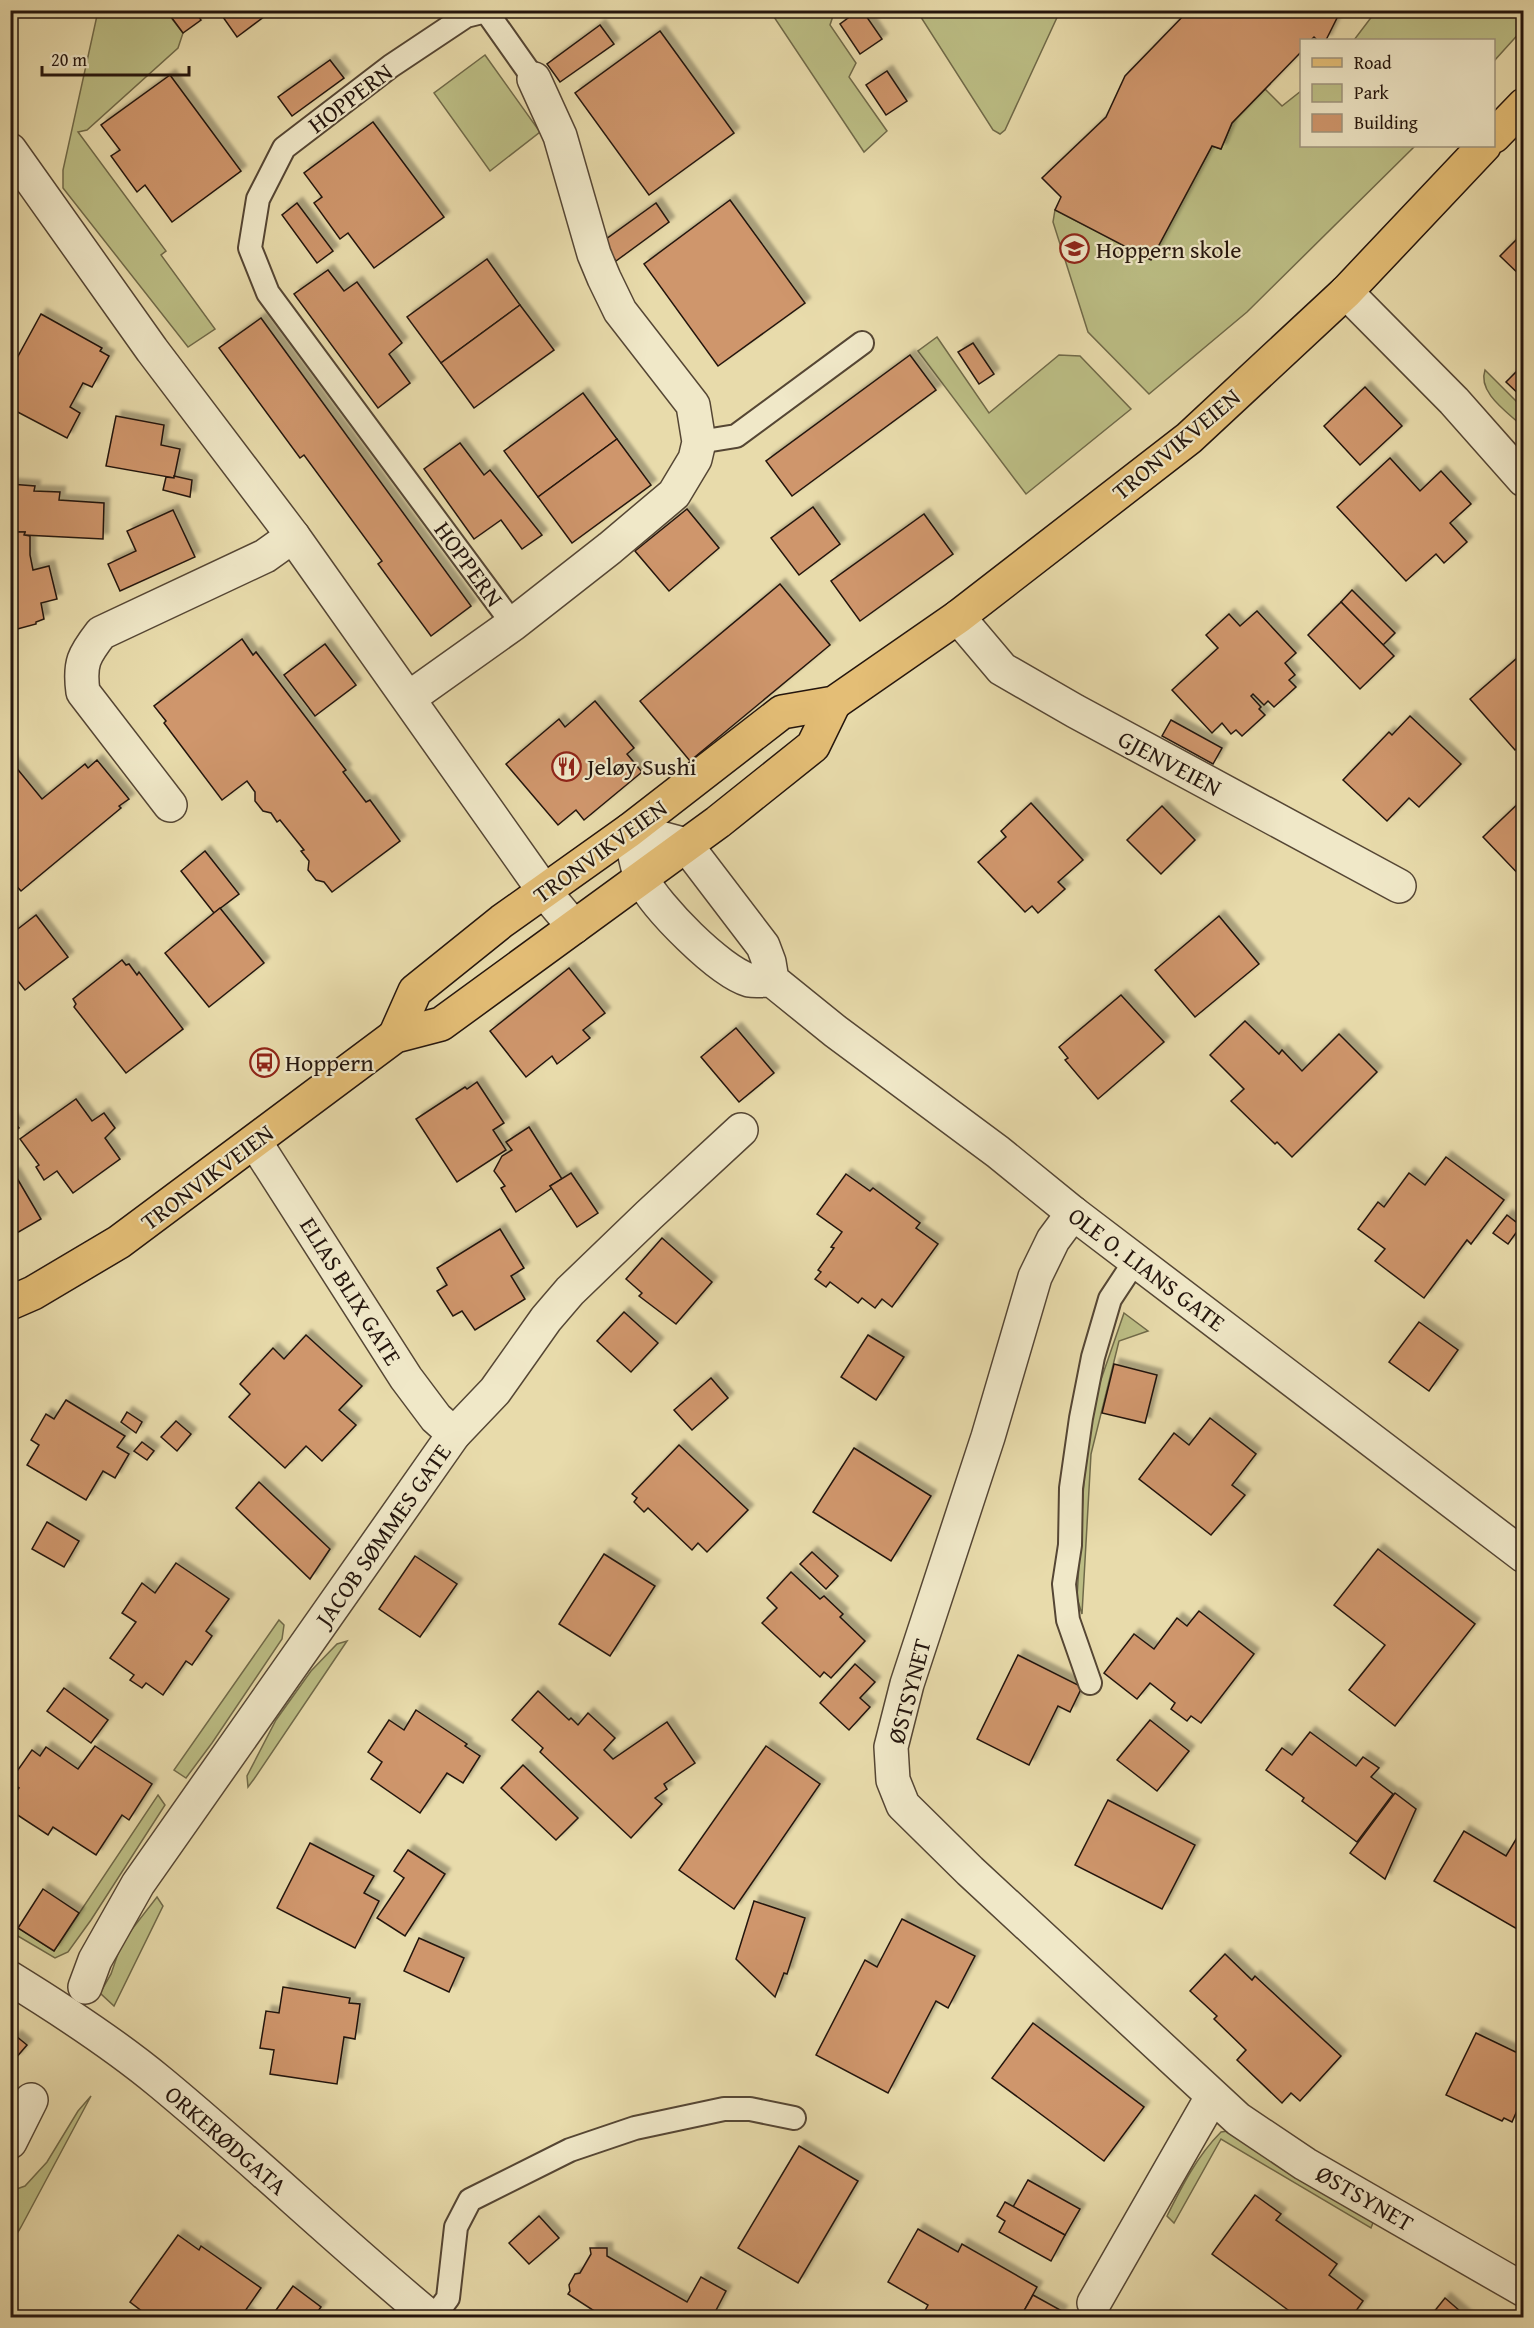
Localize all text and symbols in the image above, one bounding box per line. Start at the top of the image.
scale bar [42,39,189,77]
legend [1300,39,1495,147]
text: 20 m [51,46,87,73]
text: Road [1354,49,1392,76]
street label: HOPPERN [300,54,400,141]
text: Park [1354,79,1390,106]
text: Building [1354,109,1418,136]
place label: Hoppern skole [1096,232,1241,267]
school or university icon: Hoppern skole [1059,233,1091,265]
street label: TRONVIKVEIEN [1104,380,1248,508]
street label: HOPPERN [426,514,512,614]
street label: GJENVEIEN [1112,721,1228,805]
place label: Jeløy Sushi [584,749,697,784]
restaurant icon: Jeløy Sushi [550,750,582,782]
street label: TRONVIKVEIEN [526,790,674,912]
place label: Hoppern [285,1045,374,1080]
bus stop icon: Hoppern [248,1046,280,1078]
street label: TRONVIKVEIEN [133,1115,281,1238]
street label: OLE O. LIANS GATE [1061,1198,1233,1340]
street label: ELIAS BLIX GATE [291,1210,411,1372]
street label: JACOB SØMMES GATE [305,1436,459,1636]
street label: ØSTSYNET [878,1635,940,1747]
street label: ORKERØDGATA [157,2077,295,2203]
street label: ØSTSYNET [1310,2156,1420,2240]

